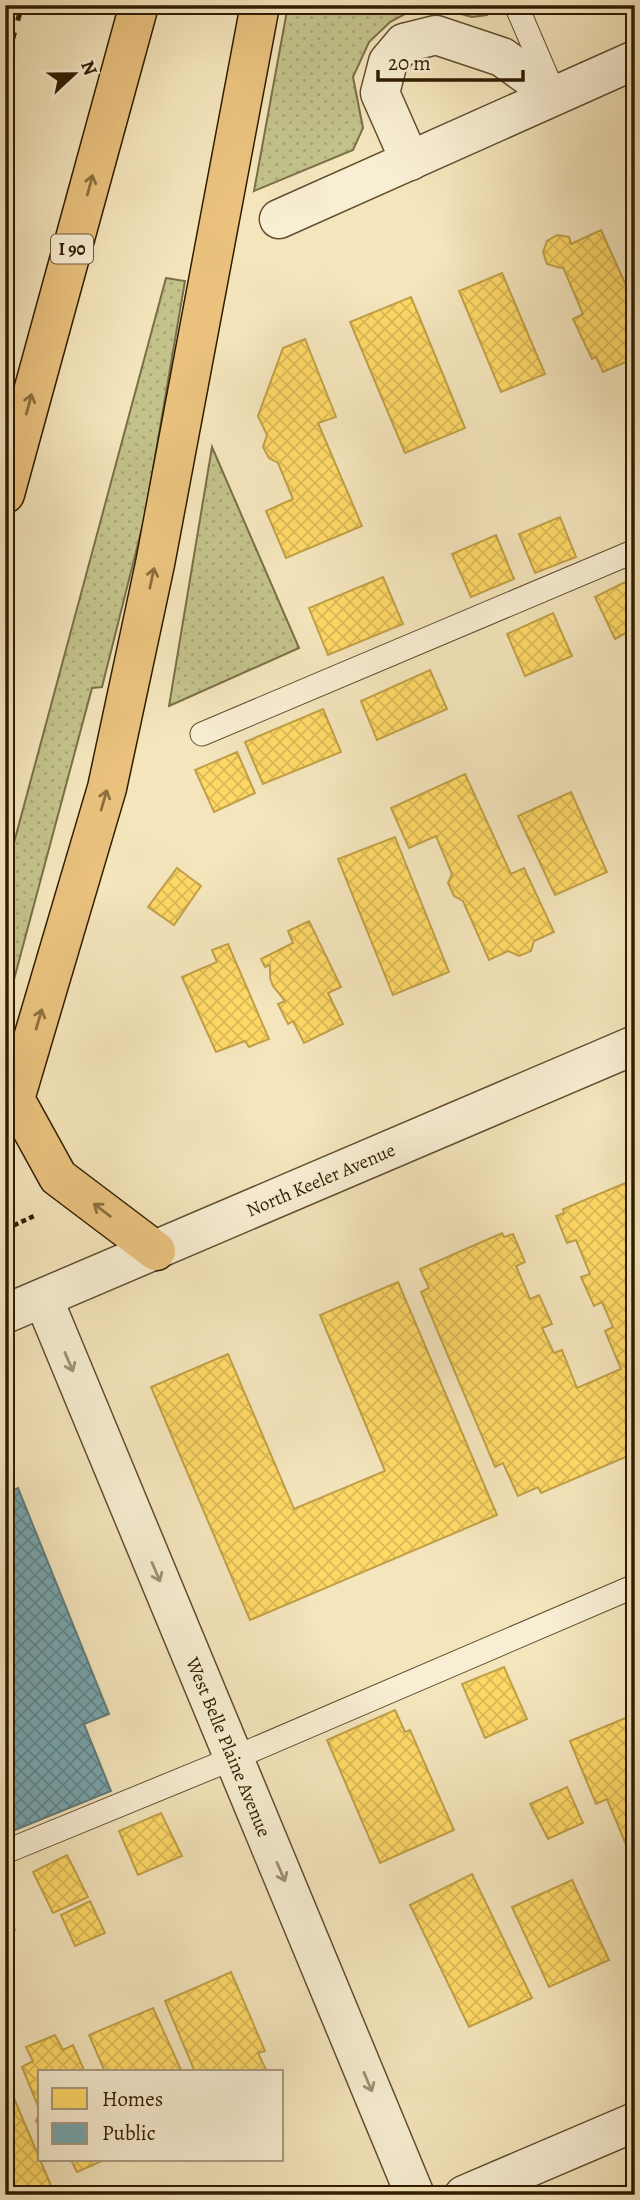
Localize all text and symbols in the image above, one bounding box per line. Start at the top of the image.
north arrow [38,38,108,108]
scale bar [378,38,523,82]
text: 20 m [388,49,431,77]
text: N [74,57,104,79]
one-way arrow [84,174,97,196]
road number: I 90 [51,234,93,264]
one-way arrow [24,393,37,415]
one-way arrow [146,567,160,590]
one-way arrow [98,790,111,812]
one-way arrow [34,1008,47,1030]
street label: North Keeler Avenue [242,1137,399,1223]
one-way arrow [92,1203,111,1218]
one-way arrow [63,1350,76,1372]
one-way arrow [151,1560,164,1582]
street label: West Belle Plaine Avenue [179,1653,277,1841]
one-way arrow [275,1861,288,1882]
legend [38,2070,284,2162]
one-way arrow [363,2071,376,2093]
text: Homes [102,2085,163,2113]
text: Public [102,2119,156,2147]

